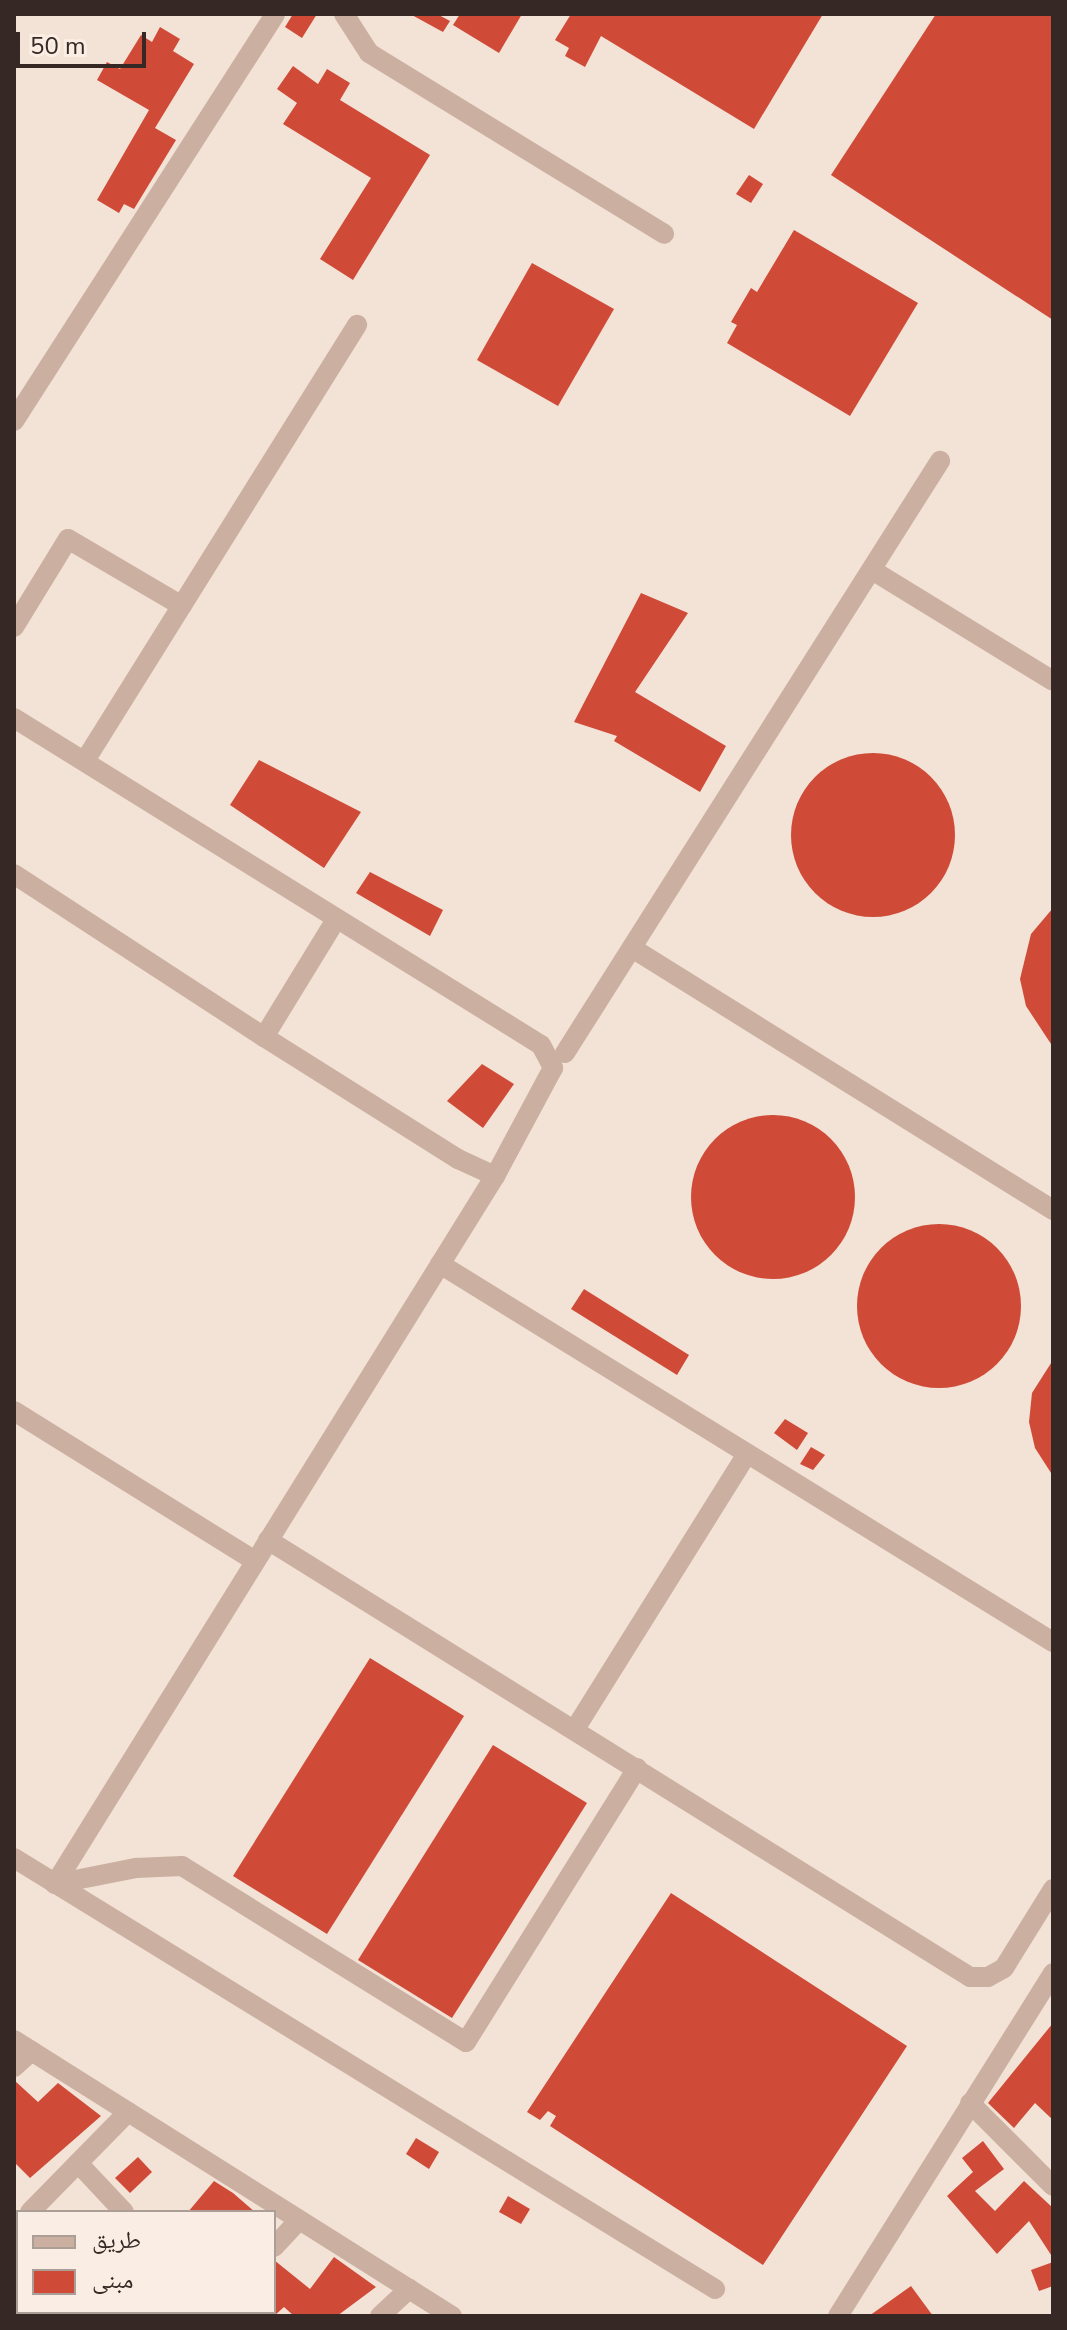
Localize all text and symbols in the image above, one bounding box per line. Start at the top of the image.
scale bar [20,16,150,66]
text: 50 m [30,30,86,62]
legend [16,2210,276,2314]
text: طريق [92,2224,141,2256]
text: مبنى [92,2264,133,2296]

